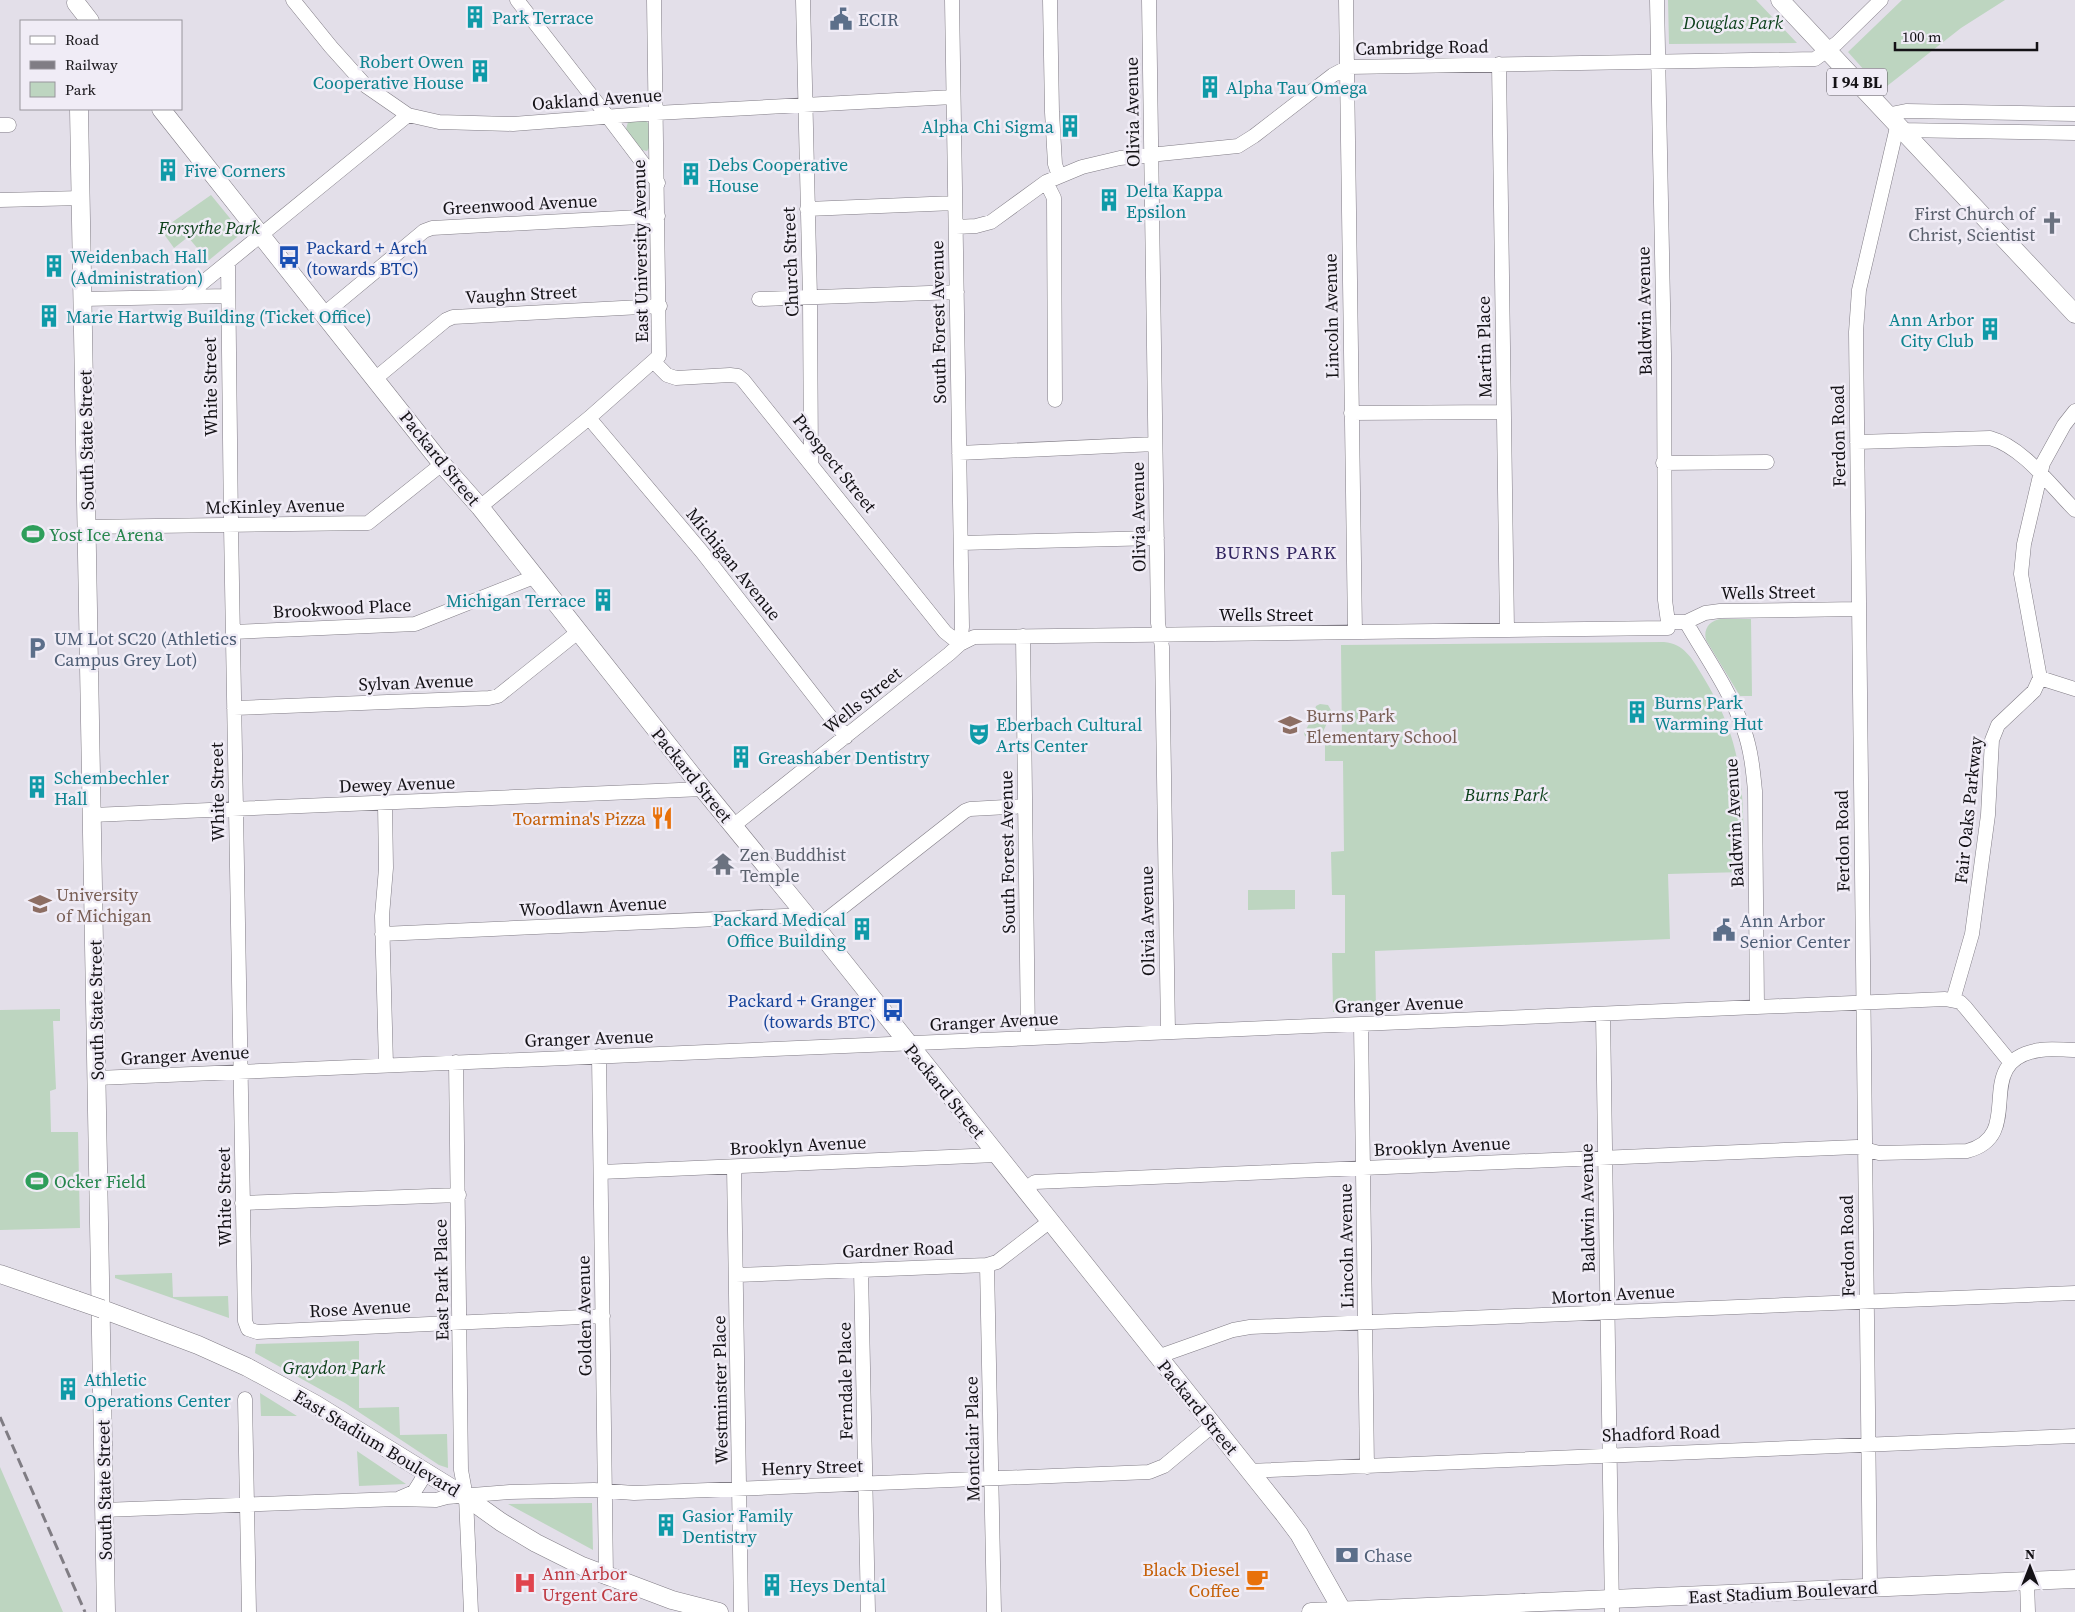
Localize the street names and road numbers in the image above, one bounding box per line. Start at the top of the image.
street label: Cambridge Road [1355,33,1489,61]
street label: Olivia Avenue [1119,57,1145,167]
road number: I 94 BL [1827,68,1887,95]
street label: Oakland Avenue [531,82,663,116]
street label: East University Avenue [626,159,654,343]
street label: Greenwood Avenue [442,187,598,221]
street label: Church Street [776,206,804,317]
street label: South Forest Avenue [924,240,952,404]
street label: Baldwin Avenue [1630,246,1658,376]
street label: Lincoln Avenue [1317,253,1345,379]
street label: Vaughn Street [465,279,578,309]
street label: Martin Place [1471,296,1497,398]
street label: White Street [197,337,223,437]
street label: South State Street [72,370,100,510]
street label: Ferdon Road [1825,385,1851,487]
street label: Packard Street [394,405,486,511]
street label: Prospect Street [787,408,883,518]
street label: Olivia Avenue [1125,462,1151,572]
street label: McKinley Avenue [205,492,345,520]
street label: Michigan Avenue [681,502,787,626]
street label: Wells Street [1721,579,1816,605]
street label: Brookwood Place [272,592,412,624]
street label: Wells Street [1219,602,1313,627]
street label: Wells Street [817,661,907,739]
street label: Sylvan Avenue [358,668,474,696]
street label: Packard Street [646,722,738,828]
street label: Fair Oaks Parkway [1948,734,1988,885]
street label: White Street [204,742,230,842]
street label: Baldwin Avenue [1718,758,1750,888]
street label: Dewey Avenue [338,769,456,799]
street label: South Forest Avenue [993,770,1021,934]
street label: Ferdon Road [1829,790,1855,892]
street label: Olivia Avenue [1134,866,1160,976]
street label: Woodlawn Avenue [518,890,668,922]
street label: South State Street [82,940,110,1080]
street label: Granger Avenue [1334,989,1464,1019]
street label: Granger Avenue [929,1005,1059,1037]
street label: Granger Avenue [524,1023,654,1053]
street label: Packard Street [899,1038,991,1144]
street label: Granger Avenue [120,1039,250,1071]
street label: Brooklyn Avenue [729,1129,867,1161]
street label: Brooklyn Avenue [1373,1130,1511,1162]
street label: Baldwin Avenue [1573,1143,1601,1273]
street label: White Street [211,1147,237,1247]
street label: Lincoln Avenue [1332,1183,1360,1309]
street label: Ferdon Road [1834,1195,1860,1297]
street label: East Park Place [427,1219,455,1341]
street label: Gardner Road [842,1235,954,1263]
street label: Golden Avenue [570,1255,598,1377]
street label: Morton Avenue [1551,1278,1675,1310]
street label: Rose Avenue [309,1293,411,1323]
street label: Westminster Place [706,1315,734,1465]
street label: Ferndale Place [831,1322,859,1440]
street label: Packard Street [1152,1354,1244,1460]
street label: Montclair Place [958,1376,986,1502]
street label: East Stadium Boulevard [289,1383,465,1503]
street label: Shadford Road [1602,1418,1720,1448]
street label: South State Street [90,1420,118,1560]
street label: Henry Street [761,1453,863,1481]
street label: East Stadium Boulevard [1688,1575,1878,1609]

